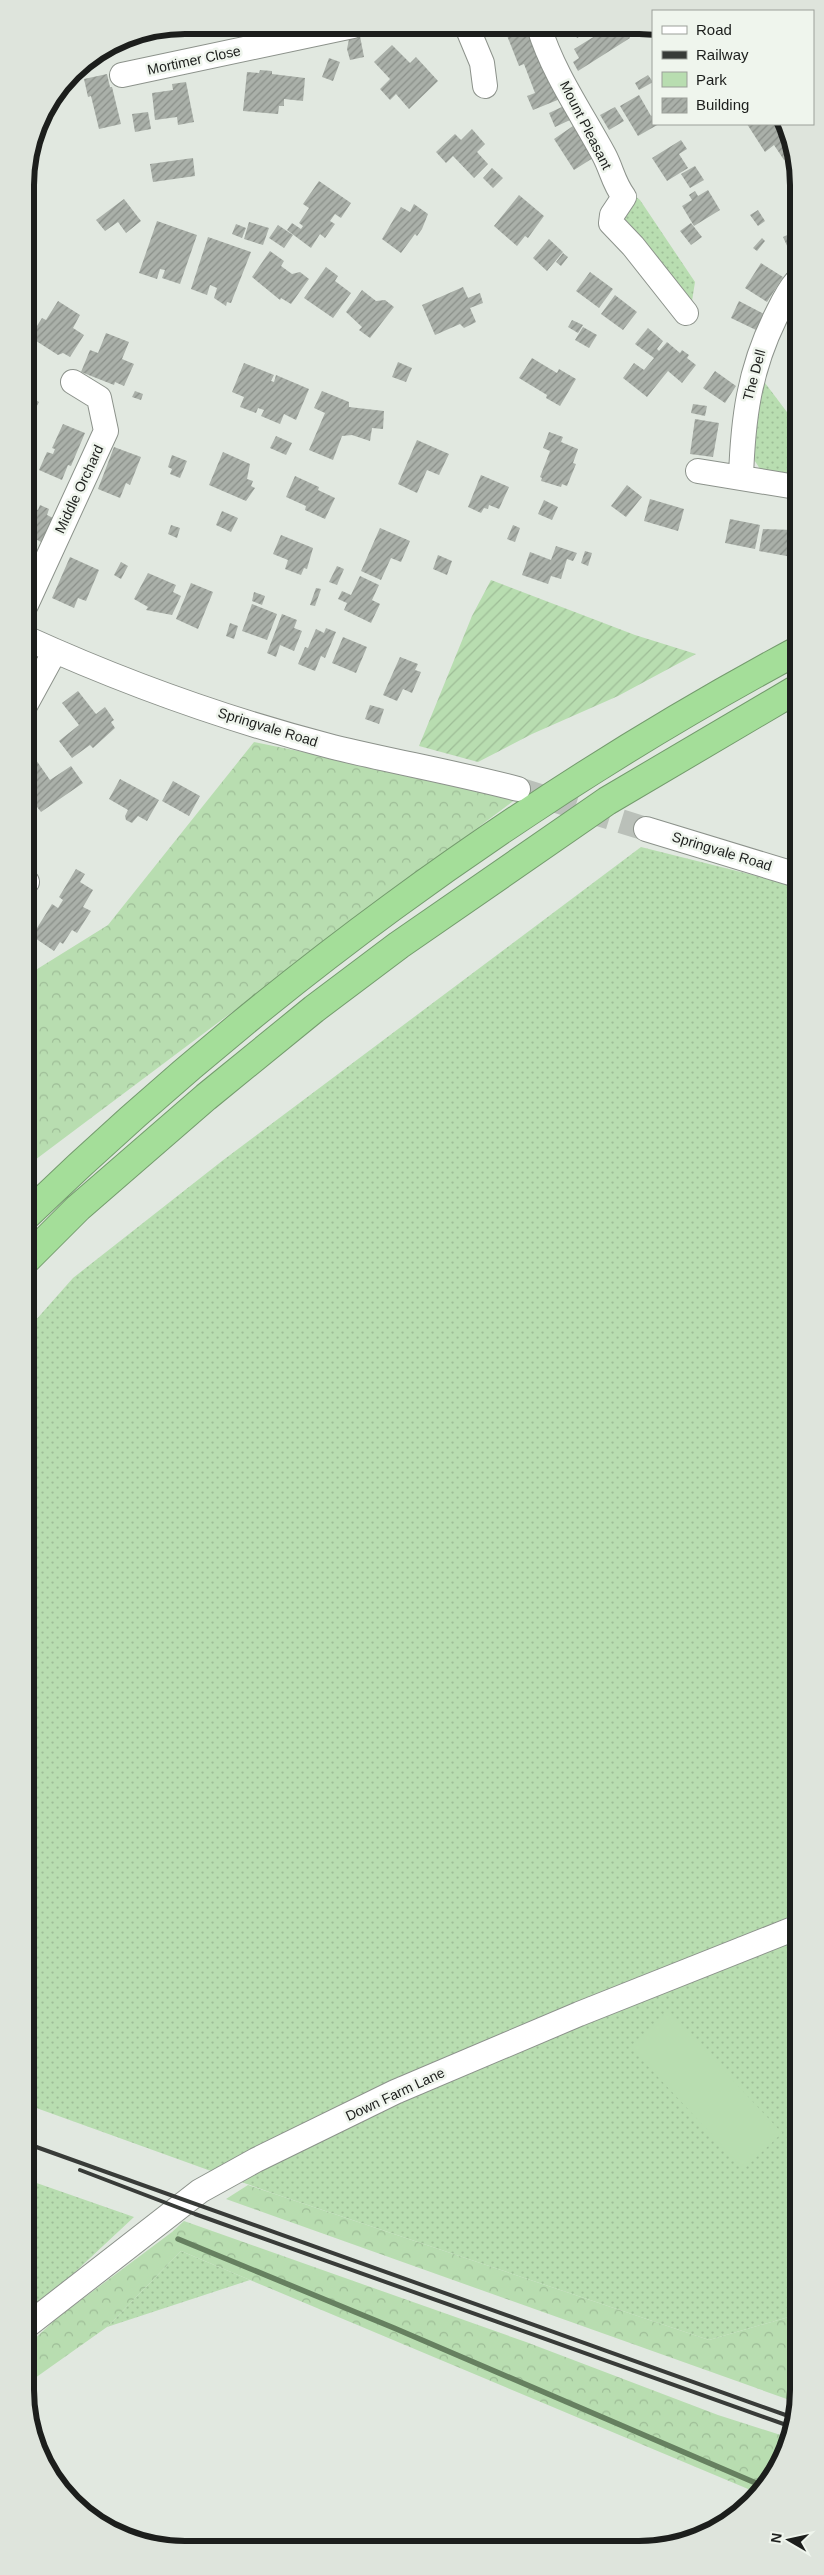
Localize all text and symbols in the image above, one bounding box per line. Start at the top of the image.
legend [652,10,814,125]
text: Road [696,21,732,38]
street label: Mortimer Close [146,42,242,78]
text: Railway [696,46,749,63]
text: Park [696,71,727,88]
street label: Mount Pleasant [557,78,615,172]
text: Building [696,96,749,113]
street label: The Dell [740,348,768,402]
street label: Middle Orchard [52,442,106,536]
street label: Springvale Road [216,704,320,750]
street label: Springvale Road [670,828,774,874]
street label: Down Farm Lane [343,2064,447,2124]
north arrow [764,2515,814,2565]
text: N [767,2532,785,2544]

